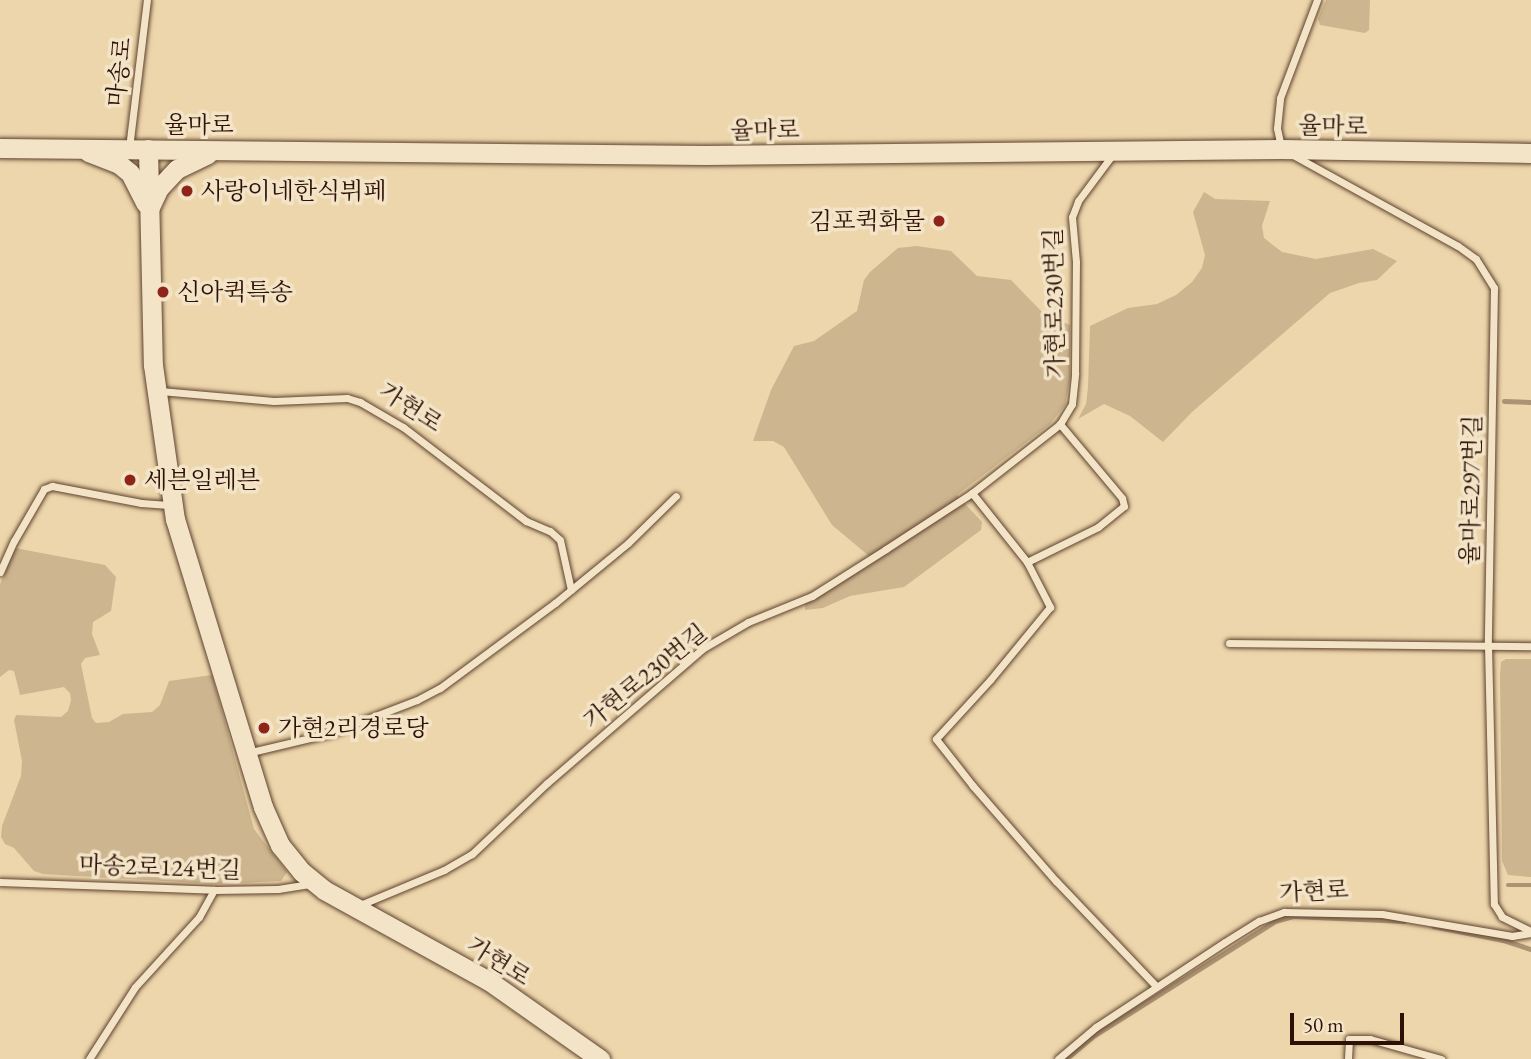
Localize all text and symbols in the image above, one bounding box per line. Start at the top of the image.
street label: 마송로 [101,36,137,108]
street label: 율마로 [164,111,234,139]
street label: 율마로 [1298,111,1368,141]
street label: 율마로 [730,115,800,145]
place label: 사랑이네한식뷔페 [201,177,386,205]
marker: 사랑이네한식뷔페 [179,183,195,199]
place label: 김포퀵화물 [809,207,925,235]
marker: 김포퀵화물 [931,213,947,229]
street label: 가현로230번길 [1038,228,1070,378]
place label: 신아퀵특송 [177,278,293,306]
marker: 신아퀵특송 [155,284,171,300]
street label: 가현로 [374,376,448,438]
street label: 율마로297번길 [1455,415,1487,565]
place label: 세븐일레븐 [144,466,260,494]
marker: 세븐일레븐 [122,472,138,488]
street label: 가현로230번길 [577,617,713,735]
place label: 가현2리경로당 [278,714,429,742]
marker: 가현2리경로당 [256,720,272,736]
street label: 마송2로124번길 [79,850,241,884]
street label: 가현로 [1279,875,1349,907]
street label: 가현로 [462,930,536,992]
scale bar [1293,1000,1407,1044]
text: 50 m [1303,1011,1344,1038]

